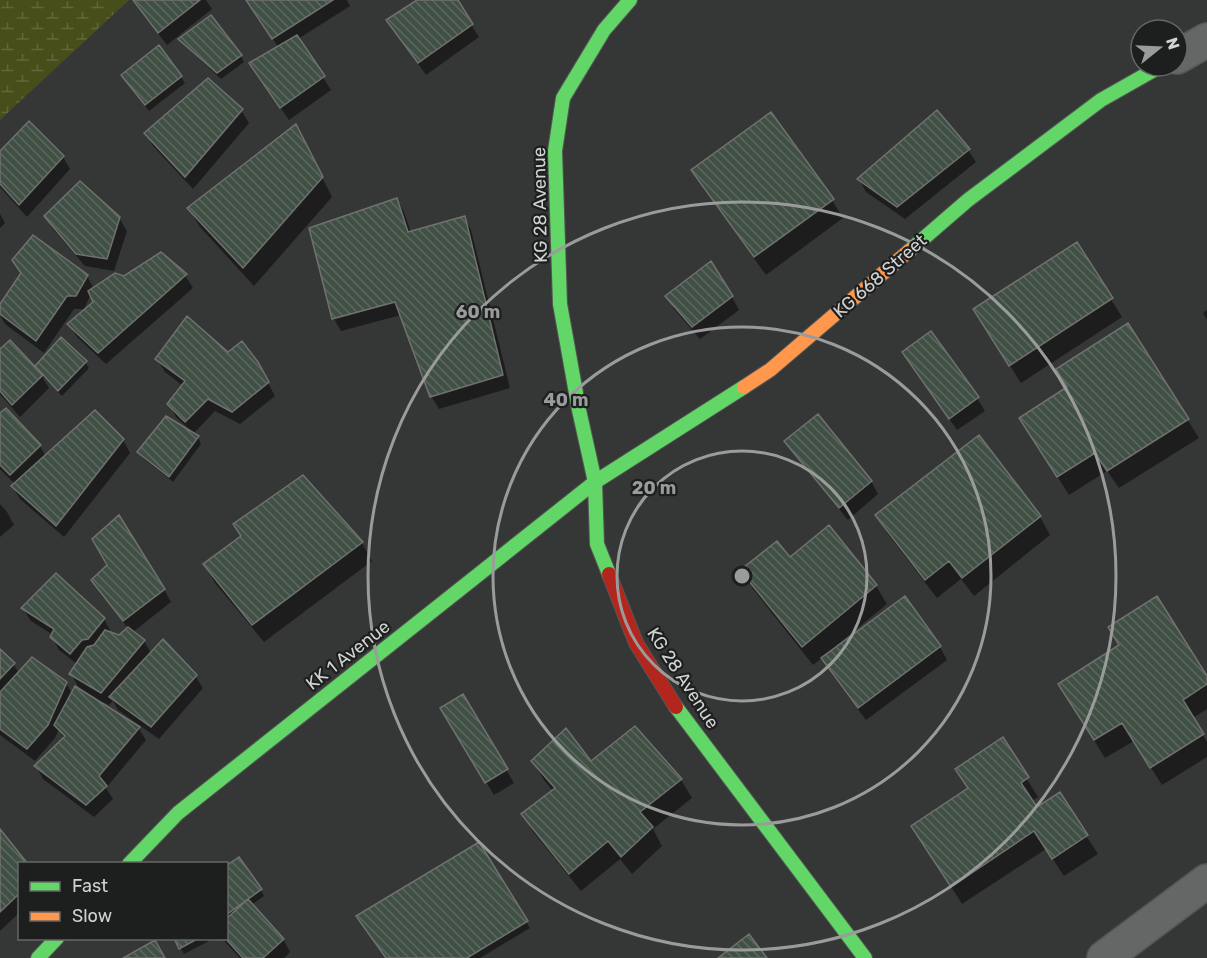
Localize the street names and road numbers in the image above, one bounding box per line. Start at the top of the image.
street label: KG 28 Avenue [528,147,552,263]
street label: KG 668 Street [829,230,931,322]
street label: KK 1 Avenue [302,615,394,695]
street label: KG 28 Avenue [642,623,724,733]

